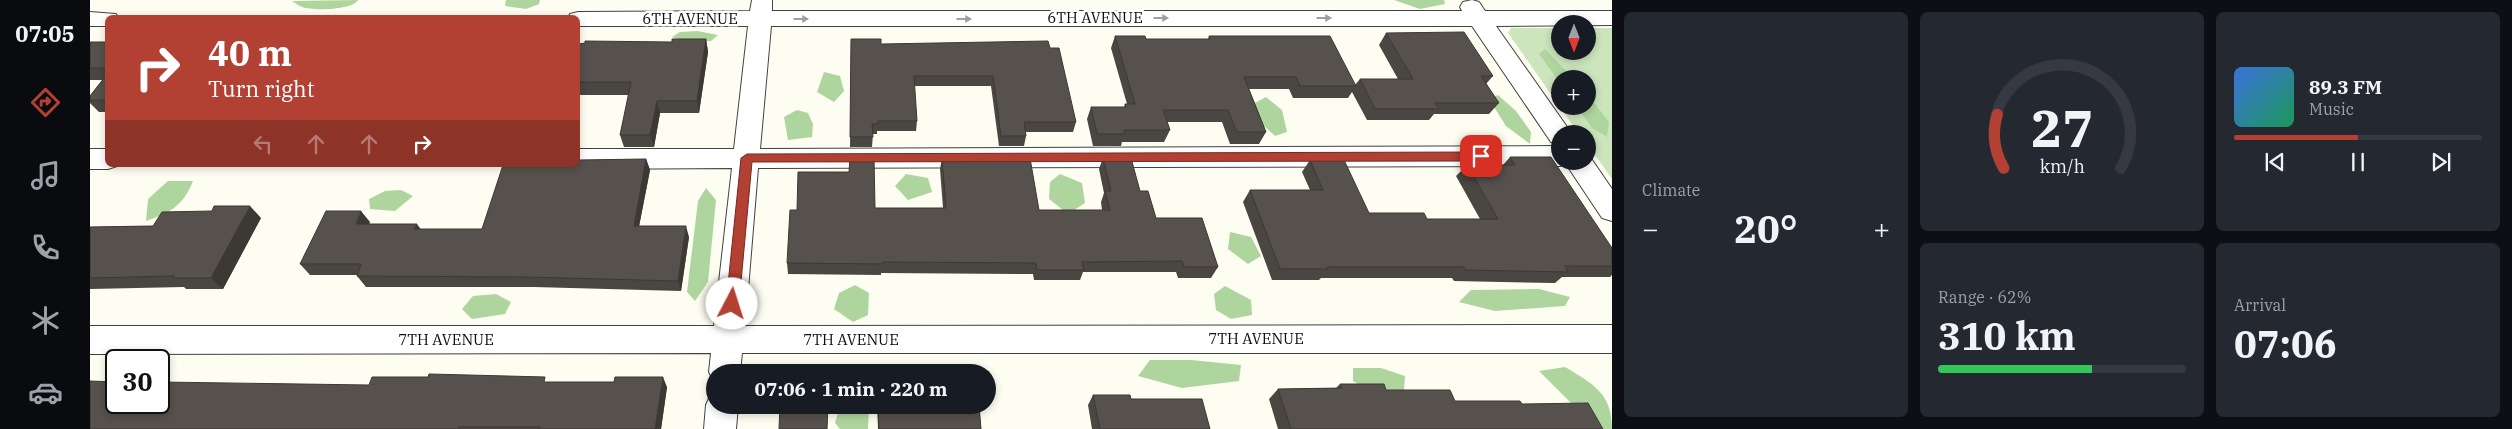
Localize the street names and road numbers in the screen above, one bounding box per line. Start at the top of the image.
street label: 6TH AVENUE [1047,8,1143,27]
street label: 6TH AVENUE [642,9,738,28]
street label: 7TH AVENUE [1208,329,1304,348]
street label: 7TH AVENUE [398,330,494,349]
street label: 7TH AVENUE [803,330,899,349]

